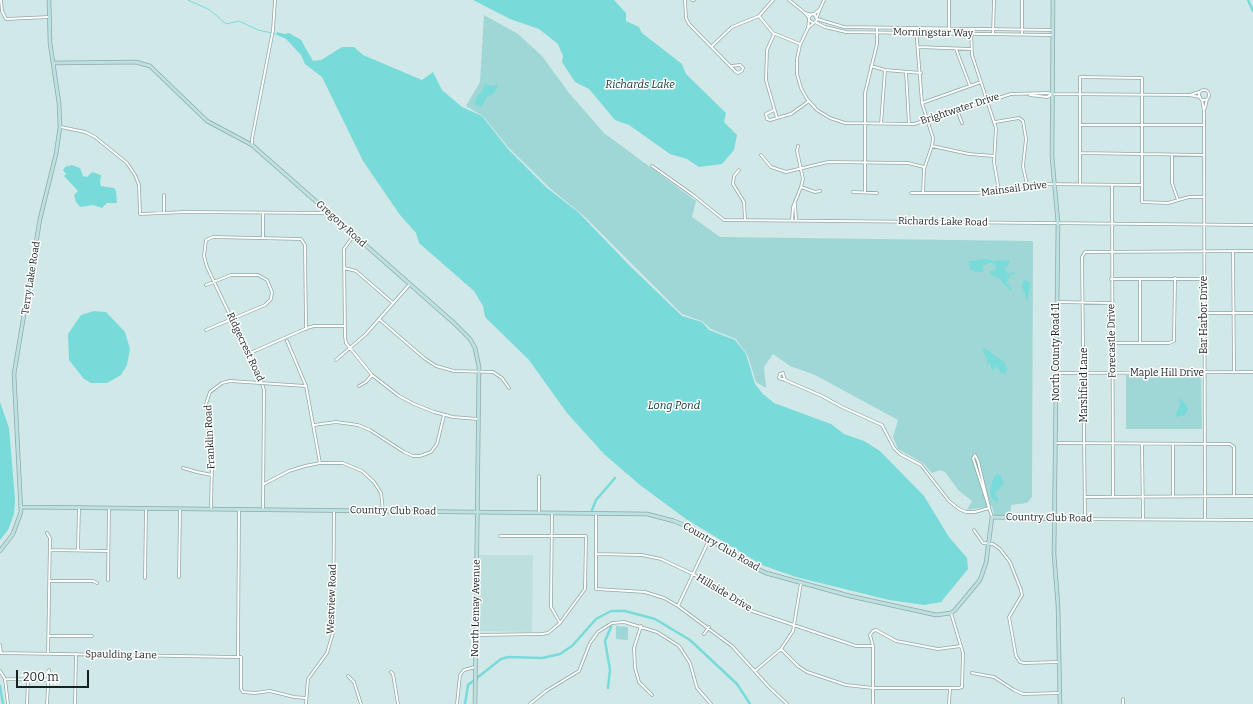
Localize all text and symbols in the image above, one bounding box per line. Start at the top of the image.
street label: Morningstar Way [893,26,973,40]
water label: Richards Lake [605,78,675,92]
street label: Brightwater Drive [919,91,1001,127]
street label: Mainsail Drive [980,179,1048,199]
street label: Gregory Road [313,198,369,250]
street label: Richards Lake Road [898,215,988,229]
street label: Terry Lake Road [19,240,43,316]
street label: Bar Harbor Drive [1198,276,1210,354]
street label: North County Road 11 [1050,303,1062,401]
street label: Forecastle Drive [1105,304,1119,378]
street label: Ridgecrest Road [224,311,266,383]
street label: Marshfield Lane [1078,347,1090,423]
street label: Maple Hill Drive [1130,367,1204,379]
water label: Long Pond [648,399,700,413]
street label: Franklin Road [202,404,218,470]
street label: Country Club Road [350,504,436,518]
street label: Country Club Road [1006,511,1092,525]
street label: Country Club Road [681,520,761,574]
street label: North Lemay Avenue [469,559,483,657]
street label: Westview Road [325,564,339,634]
street label: Hillside Drive [694,572,754,614]
street label: Spaulding Lane [85,648,157,662]
scale bar [18,662,91,688]
text: 200 m [23,670,59,684]

